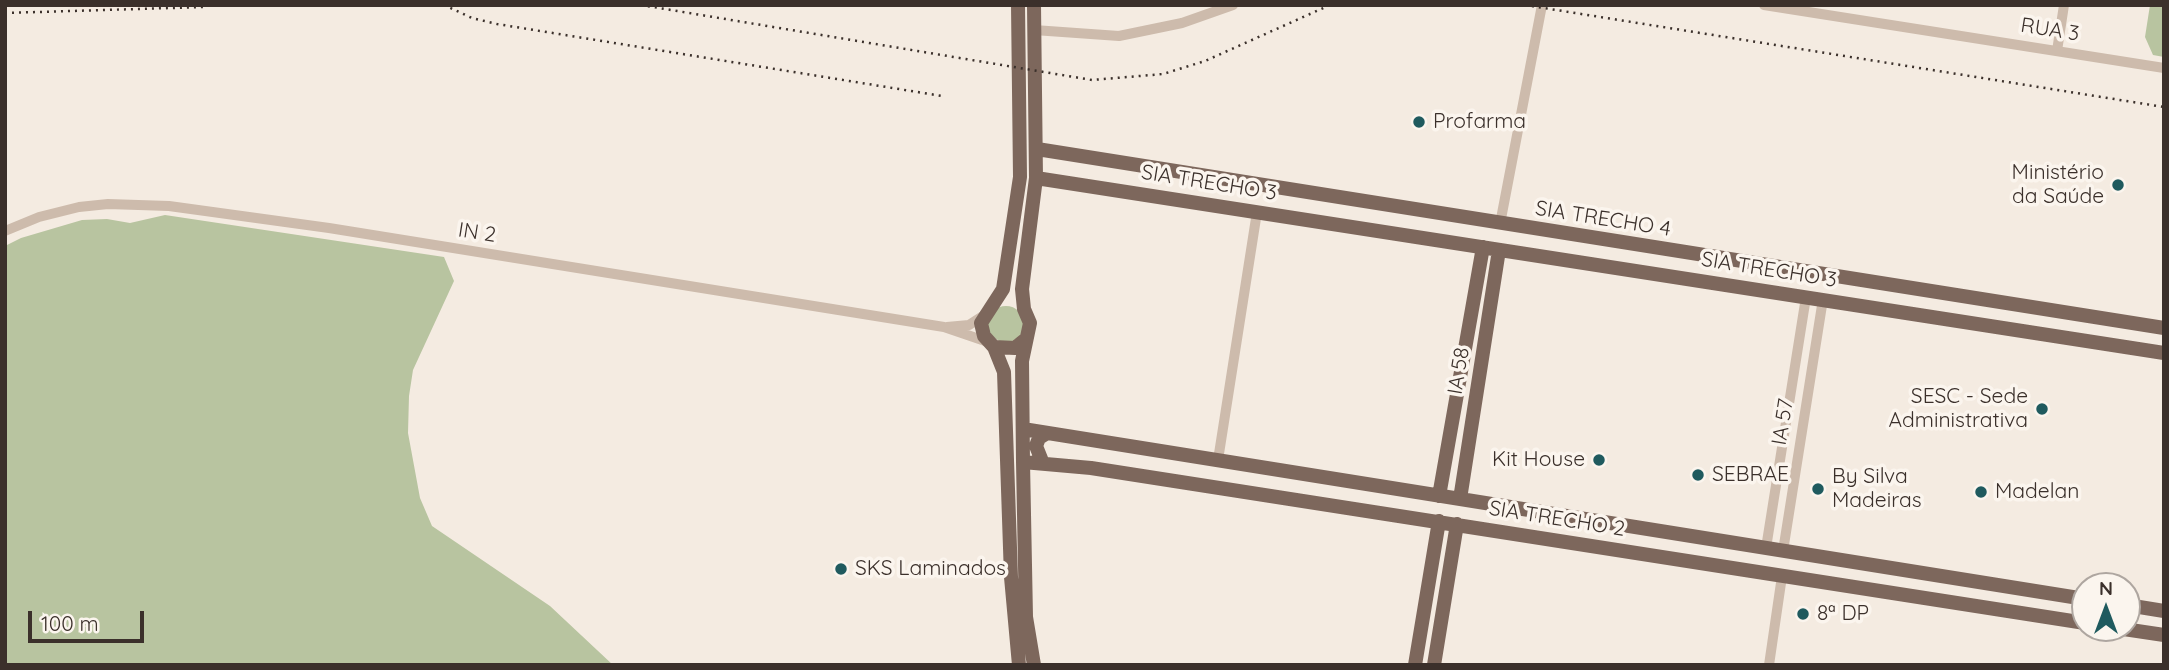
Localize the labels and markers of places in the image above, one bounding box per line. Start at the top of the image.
place label: Profarma [1433,109,1526,135]
marker: Profarma [1411,114,1427,130]
place label: Ministério da Saúde [2012,160,2104,210]
marker: Ministério da Saúde [2110,177,2126,193]
place label: SESC - Sede Administrativa [1888,384,2028,434]
marker: SESC - Sede Administrativa [2034,401,2050,417]
place label: Kit House [1492,447,1585,473]
marker: Kit House [1591,452,1607,468]
place label: SEBRAE [1712,462,1789,488]
place label: By Silva Madeiras [1832,464,1922,514]
marker: SEBRAE [1690,467,1706,483]
place label: Madelan [1995,479,2079,505]
marker: By Silva Madeiras [1810,481,1826,497]
marker: Madelan [1973,484,1989,500]
place label: SKS Laminados [855,556,1006,582]
marker: SKS Laminados [833,561,849,577]
place label: 8ª DP [1817,601,1869,627]
marker: 8ª DP [1795,606,1811,622]

